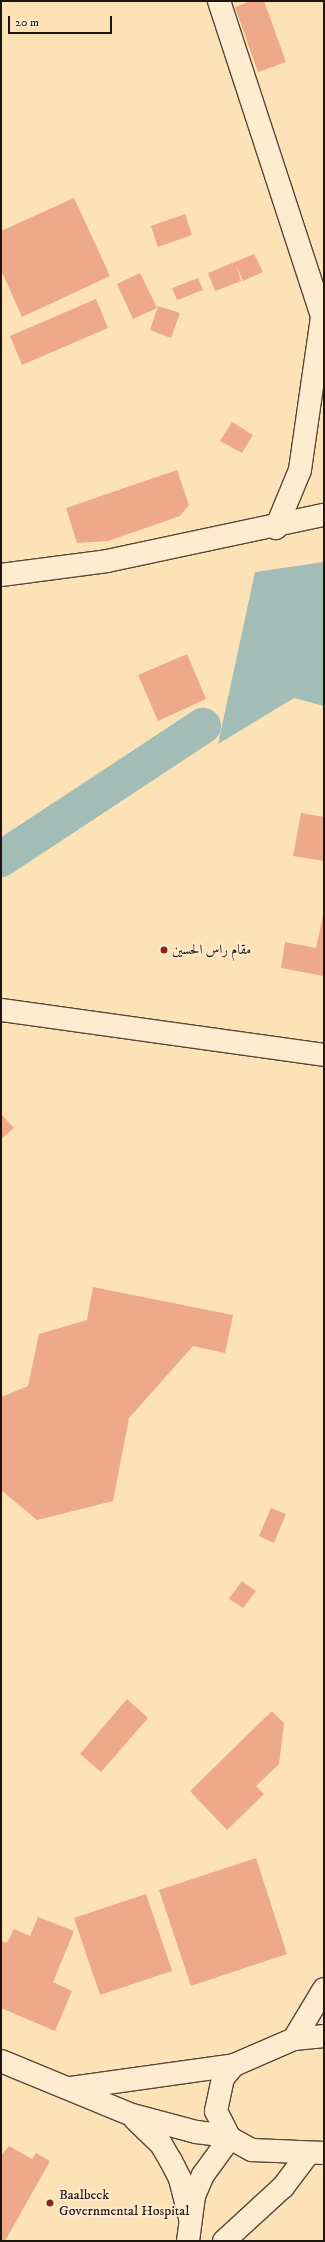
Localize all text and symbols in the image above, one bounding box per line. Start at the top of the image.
scale bar [10,8,114,34]
text: 20 m [15,15,39,30]
place label: مقام راس الحسين [172,942,251,958]
marker: مقام راس الحسين [159,945,169,955]
place label: Baalbeck Governmental Hospital [59,2187,189,2220]
marker: Baalbeck Governmental Hospital [44,2197,56,2209]

